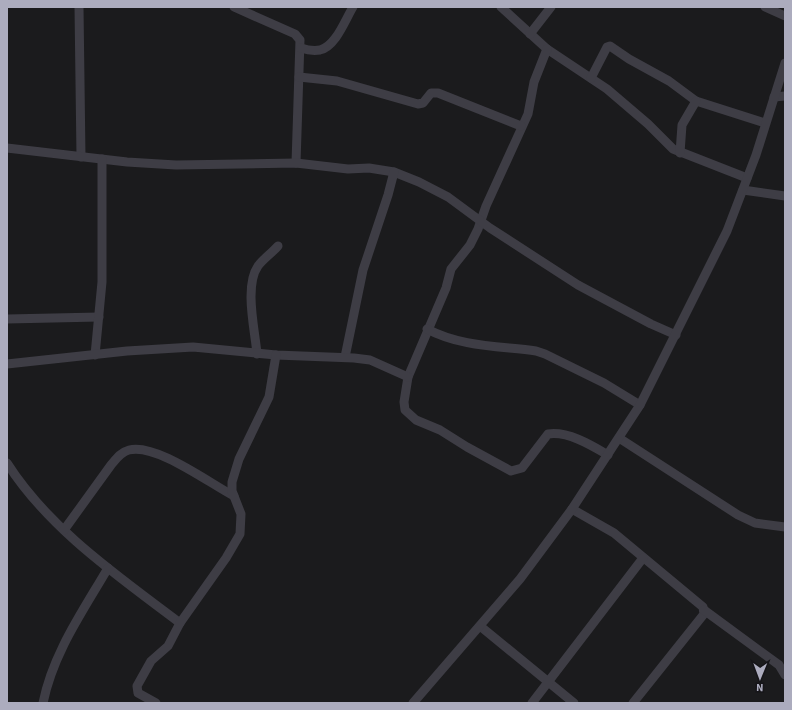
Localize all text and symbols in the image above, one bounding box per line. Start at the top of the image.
north arrow [740,658,780,698]
text: N [756,680,764,695]

